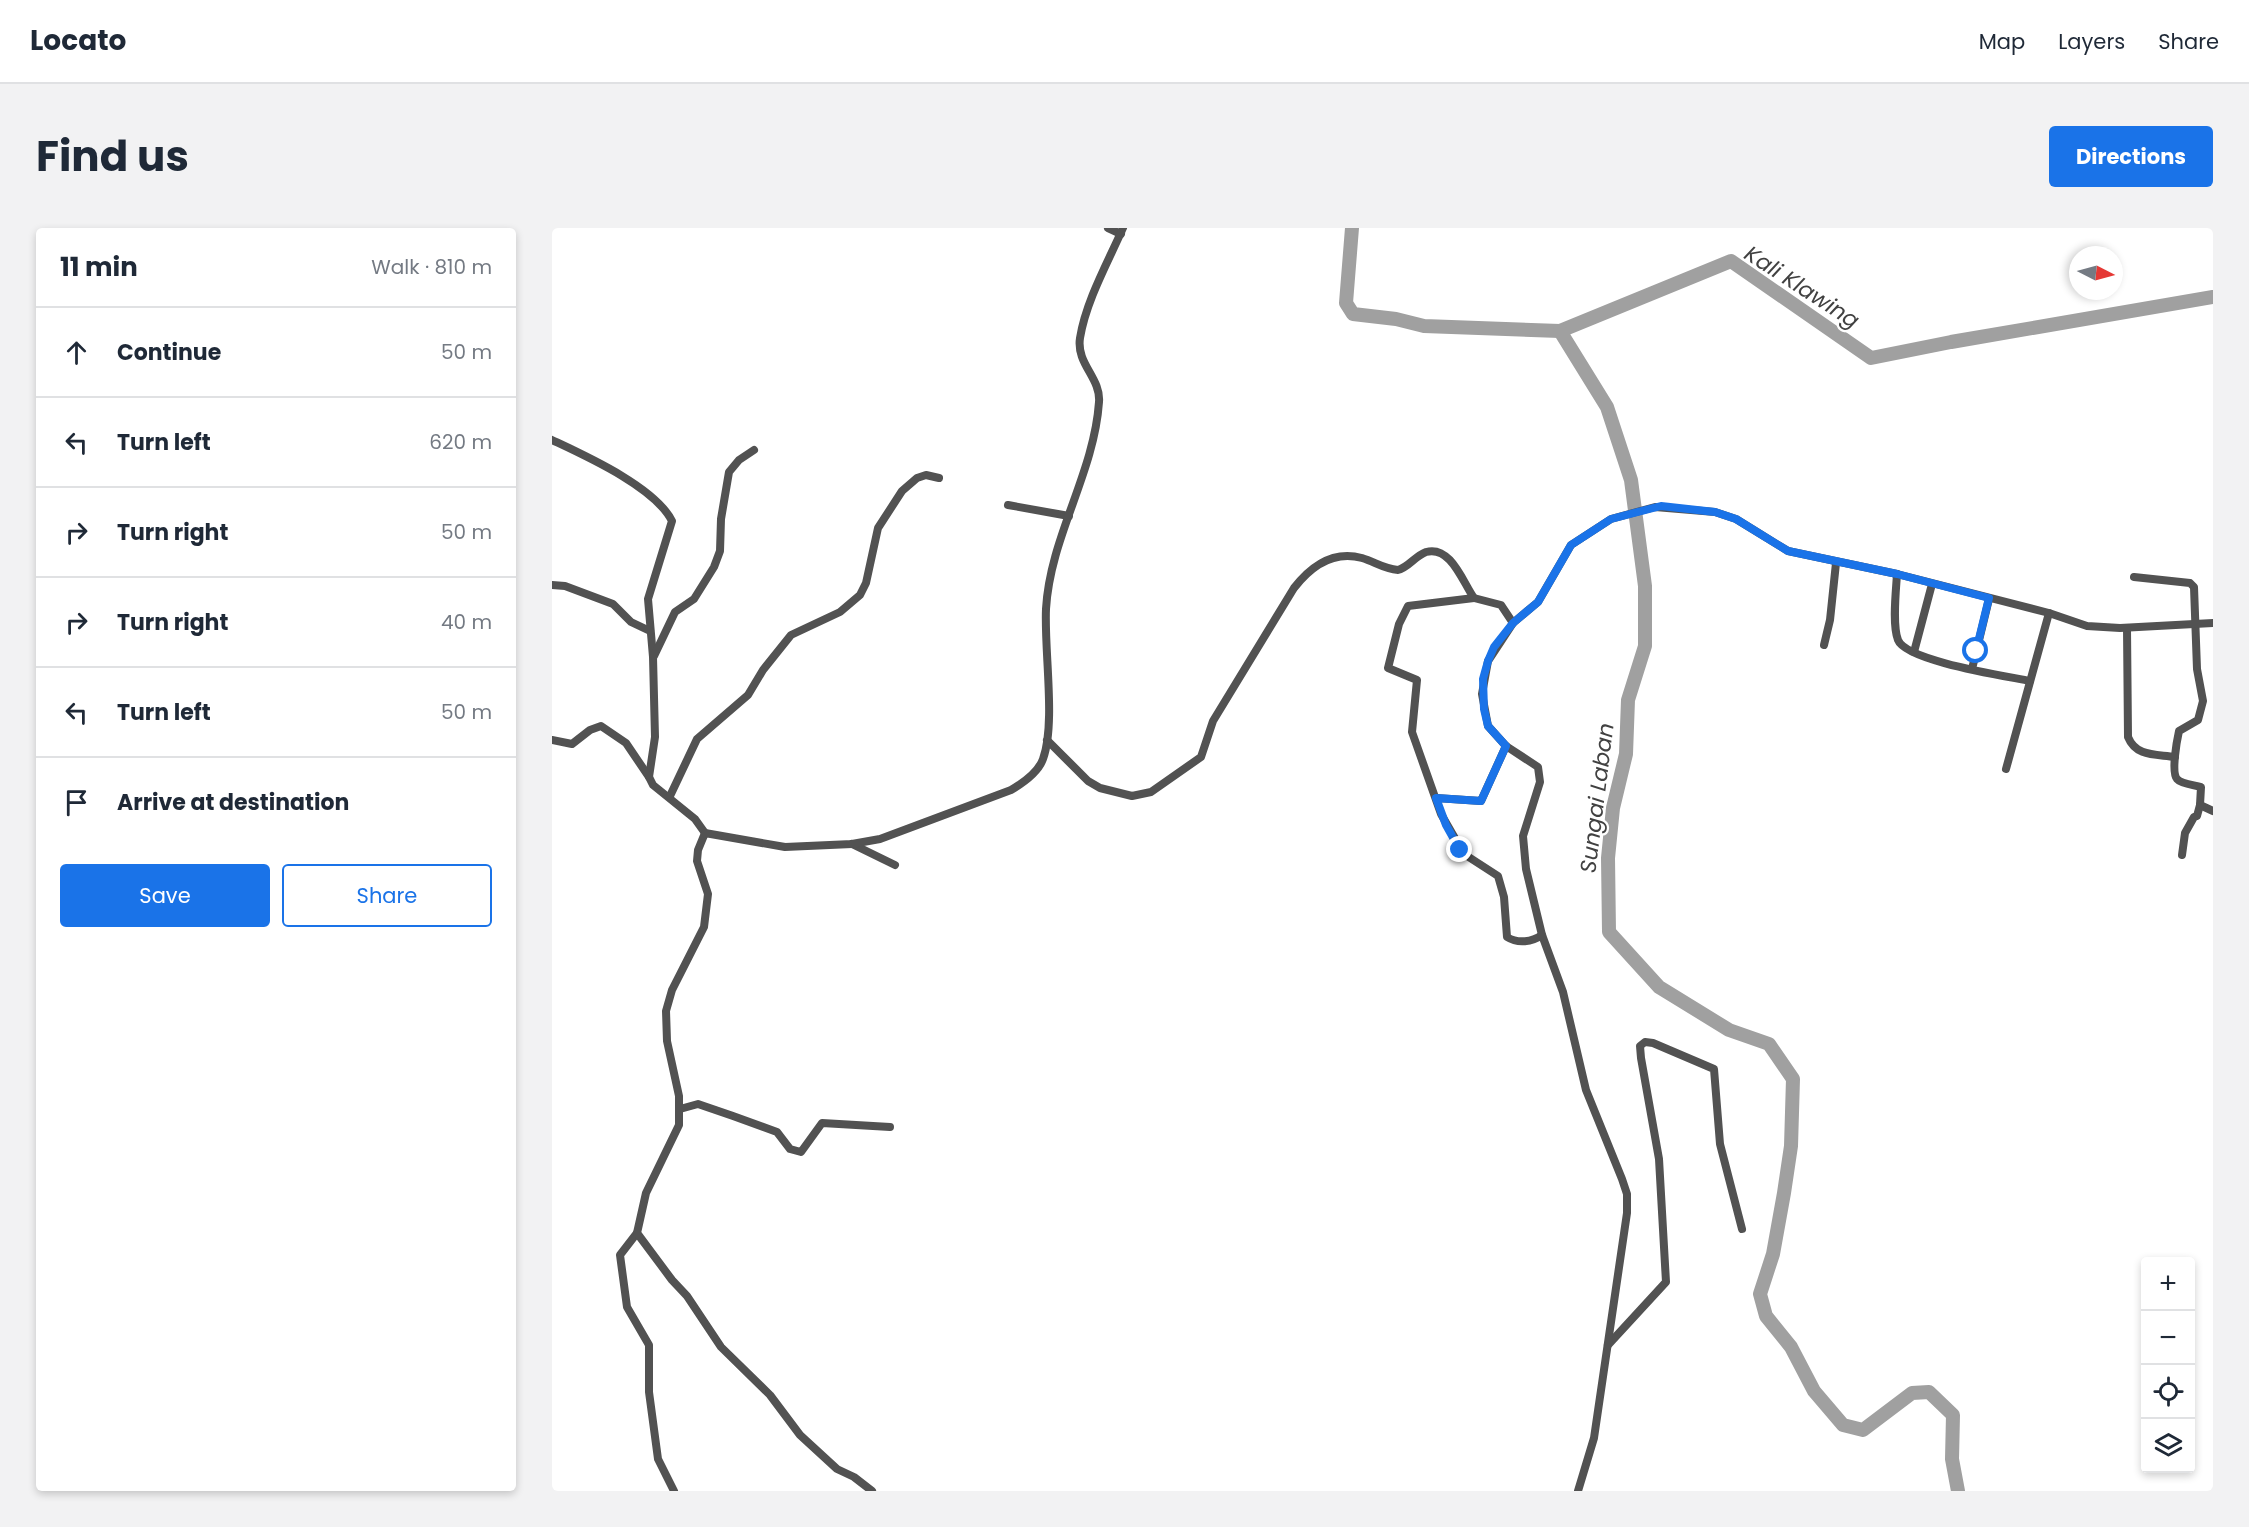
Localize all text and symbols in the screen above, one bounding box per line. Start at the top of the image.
text: Locato [30,21,126,60]
text: Map [1979,27,2025,56]
text: Layers [2058,27,2125,56]
text: Share [2158,27,2219,56]
button: Directions [2049,126,2213,187]
text: Find us [36,127,189,186]
water label: Kali Klawing [1739,238,1866,336]
north arrow [2069,246,2123,300]
text: 11 min [60,249,138,285]
text: Walk · 810 m [371,253,492,281]
icon: ahead [60,336,93,369]
text: Continue [117,337,221,368]
text: 50 m [441,338,492,366]
icon: left [60,426,93,459]
text: Turn left [117,427,211,458]
text: 620 m [429,428,492,456]
icon: right [60,516,93,549]
text: Turn right [117,517,228,548]
text: 50 m [441,518,492,546]
icon: right [60,606,93,639]
text: Turn right [117,607,228,638]
text: 40 m [441,608,492,636]
route start [1962,637,1988,663]
icon: left [60,696,93,729]
text: Turn left [117,697,211,728]
text: 50 m [441,698,492,726]
water label: Sungai Laban [1572,721,1622,875]
icon: arrive [60,786,93,819]
text: Arrive at destination [117,787,349,818]
route end [1446,836,1472,862]
button: Save [60,864,270,927]
button: Share [282,864,492,927]
map controls [2141,1257,2195,1473]
button: + [2141,1257,2195,1311]
button: − [2141,1311,2195,1365]
button: locate [2141,1365,2195,1419]
button: layers [2141,1419,2195,1473]

